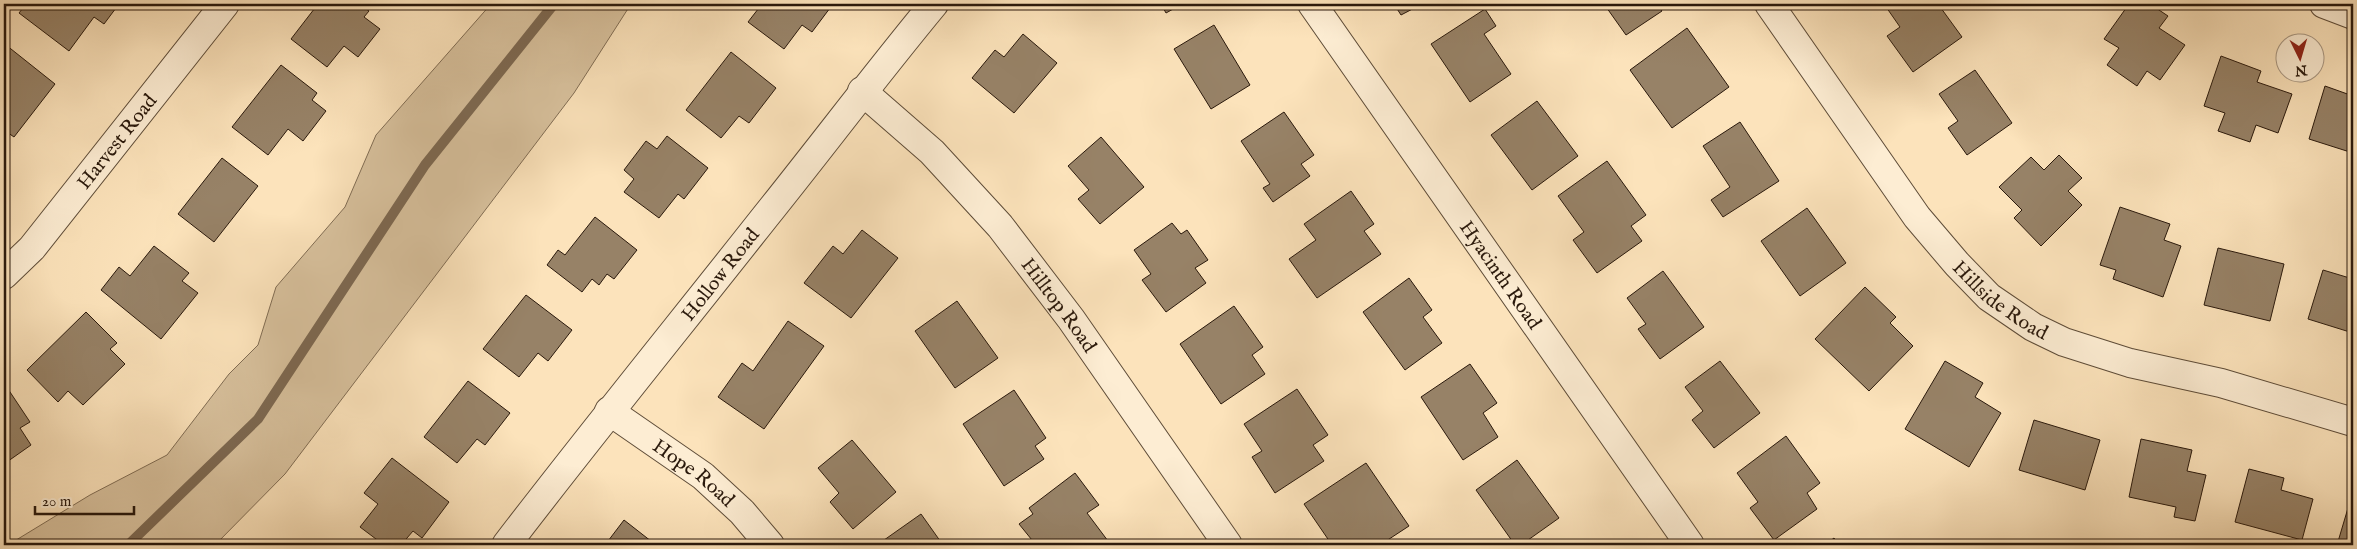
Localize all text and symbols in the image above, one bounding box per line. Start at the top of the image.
north arrow [2274,32,2324,82]
text: N [2294,60,2309,79]
street label: Harvest Road [72,89,163,195]
street label: Hyacinth Road [1453,216,1547,335]
street label: Hollow Road [676,223,766,327]
street label: Hilltop Road [1015,253,1102,358]
street label: Hillside Road [1946,256,2052,346]
street label: Hope Road [647,434,740,513]
scale bar [35,484,134,516]
text: 20 m [42,492,72,511]

